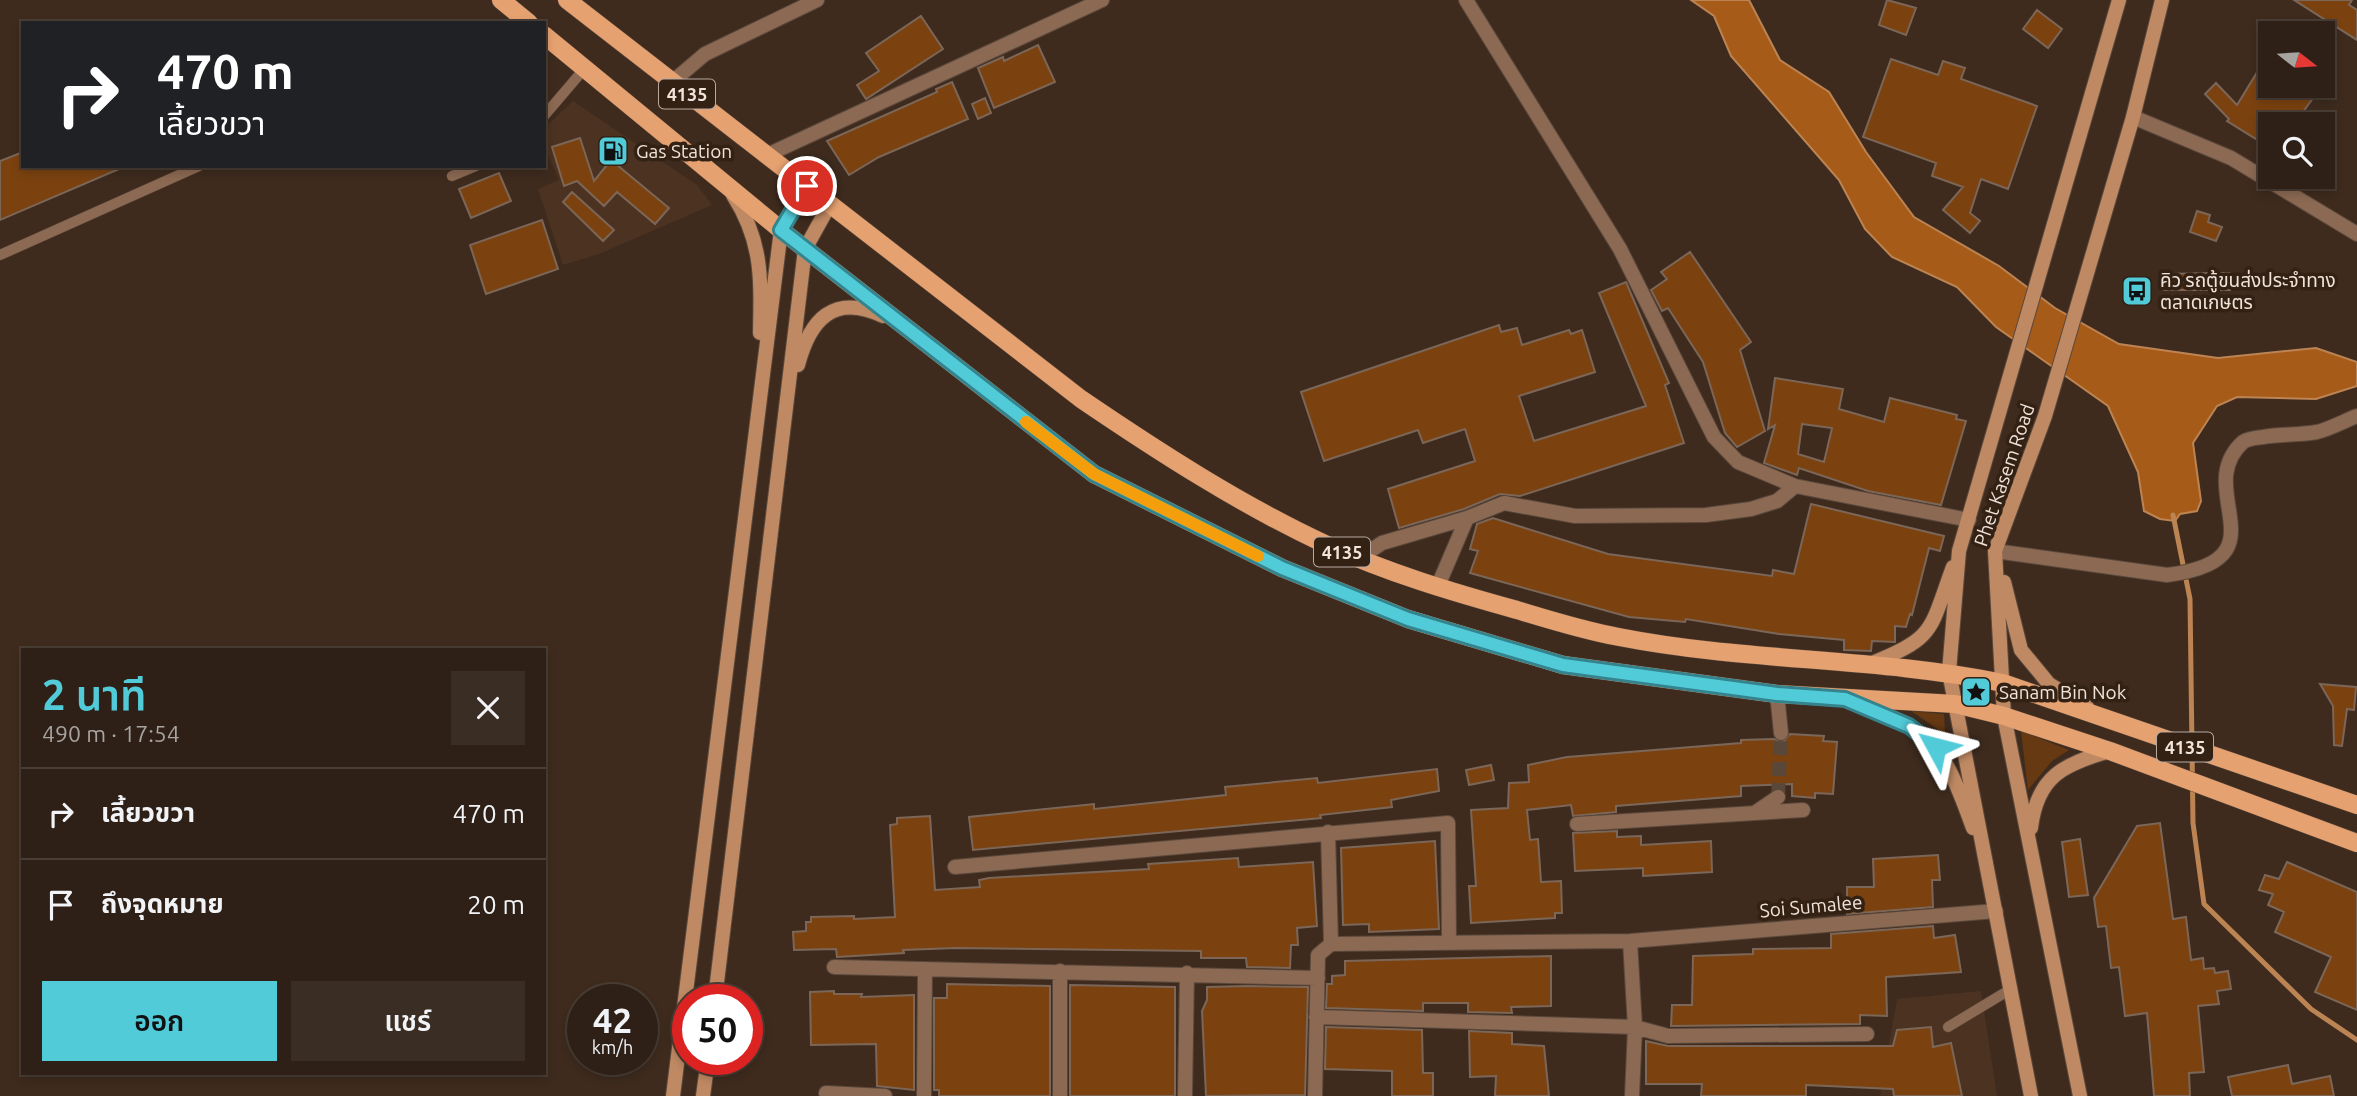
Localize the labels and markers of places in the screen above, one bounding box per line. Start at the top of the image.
fuel station icon: Gas Station [596,134,630,168]
place label: Gas Station [636,140,732,162]
pin [777,156,837,216]
place label: คิว รถตู้ขนส่งประจำทาง ตลาดเกษตร [2160,269,2336,313]
bus stop icon: คิว รถตู้ขนส่งประจำทาง ตลาดเกษตร [2120,274,2154,308]
place icon: Sanam Bin Nok [1959,675,1993,709]
place label: Sanam Bin Nok [1999,681,2127,703]

